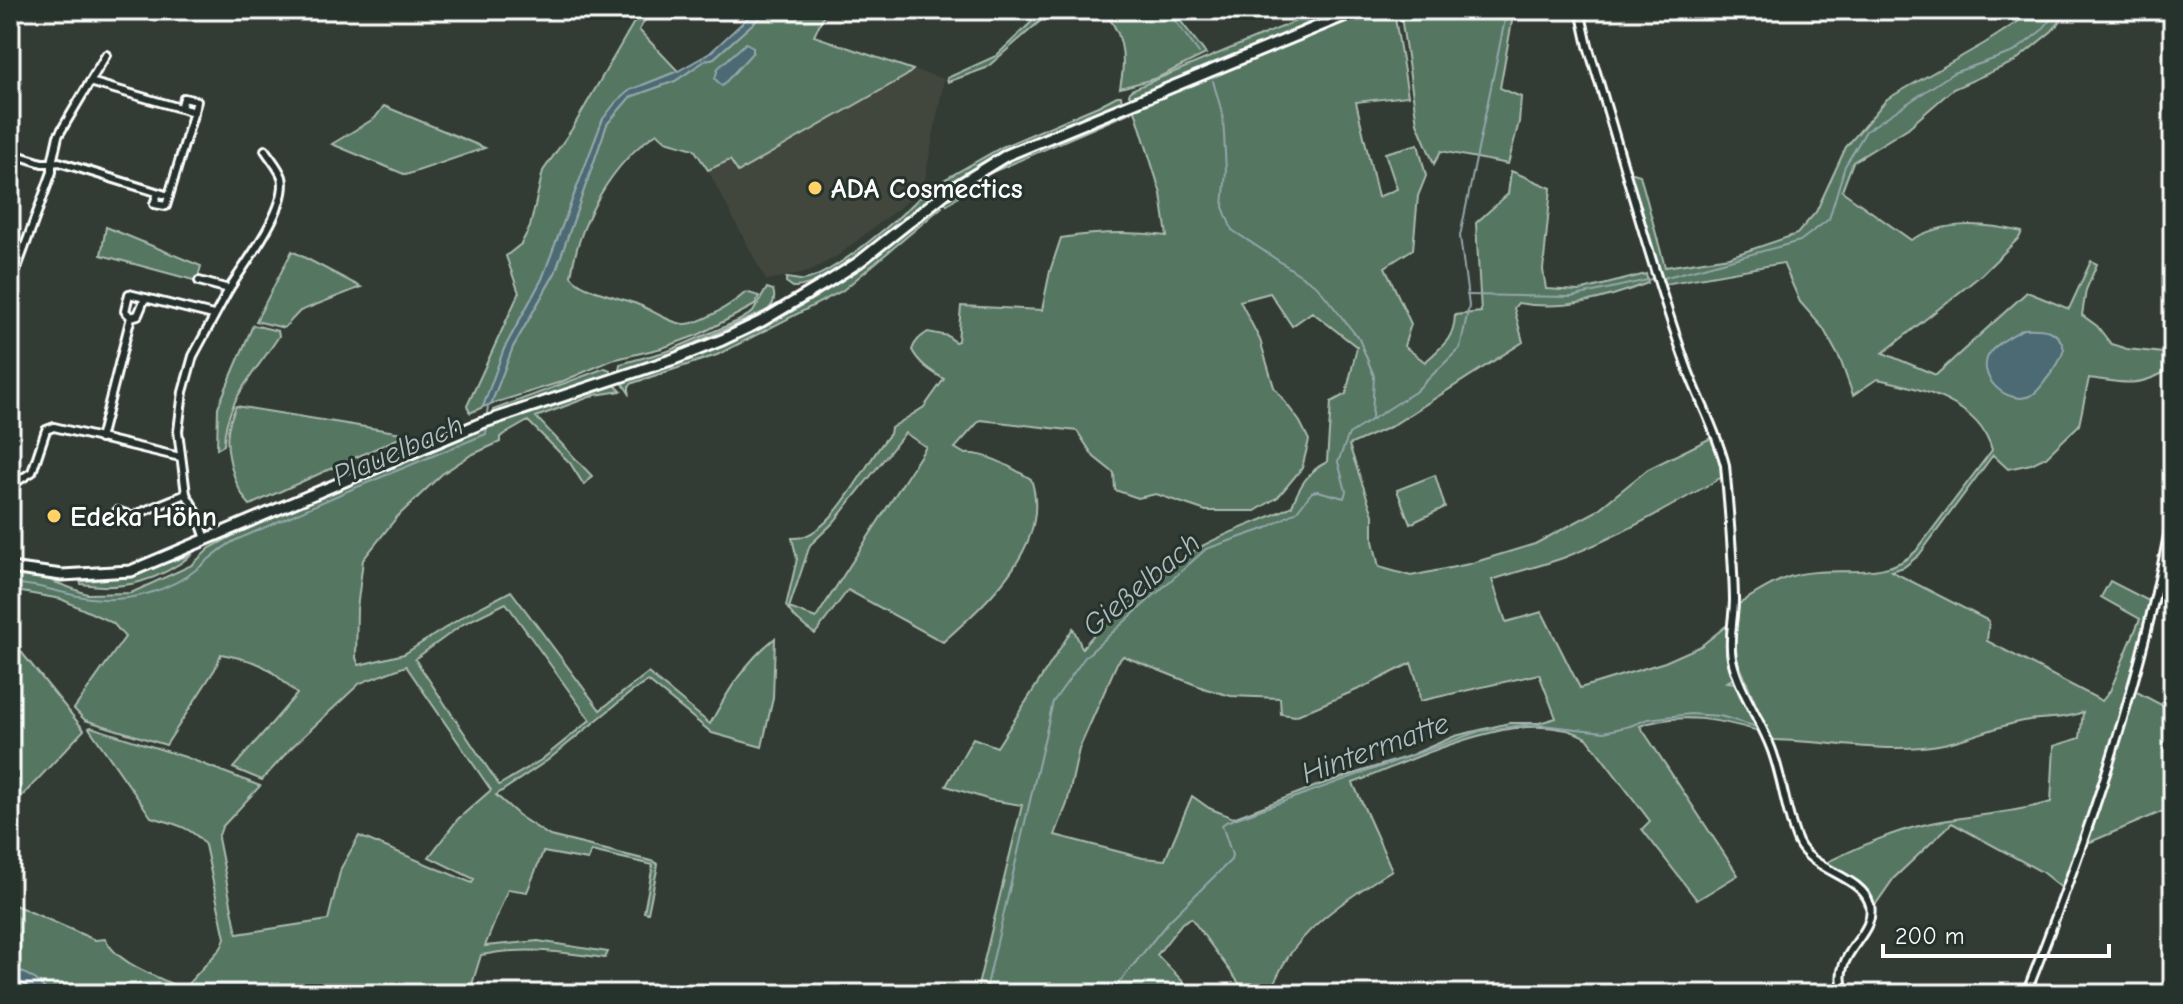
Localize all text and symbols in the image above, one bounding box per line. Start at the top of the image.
place label: ADA Cosmectics [831,173,1023,205]
marker: ADA Cosmectics [806,179,824,197]
water label: Plauelbach [328,407,469,494]
place label: Edeka Höhn [70,501,217,533]
marker: Edeka Höhn [45,507,63,525]
water label: Gießelbach [1075,525,1207,644]
water label: Hintermatte [1297,706,1454,791]
scale bar [1883,908,2109,958]
text: 200 m [1895,922,1965,950]

